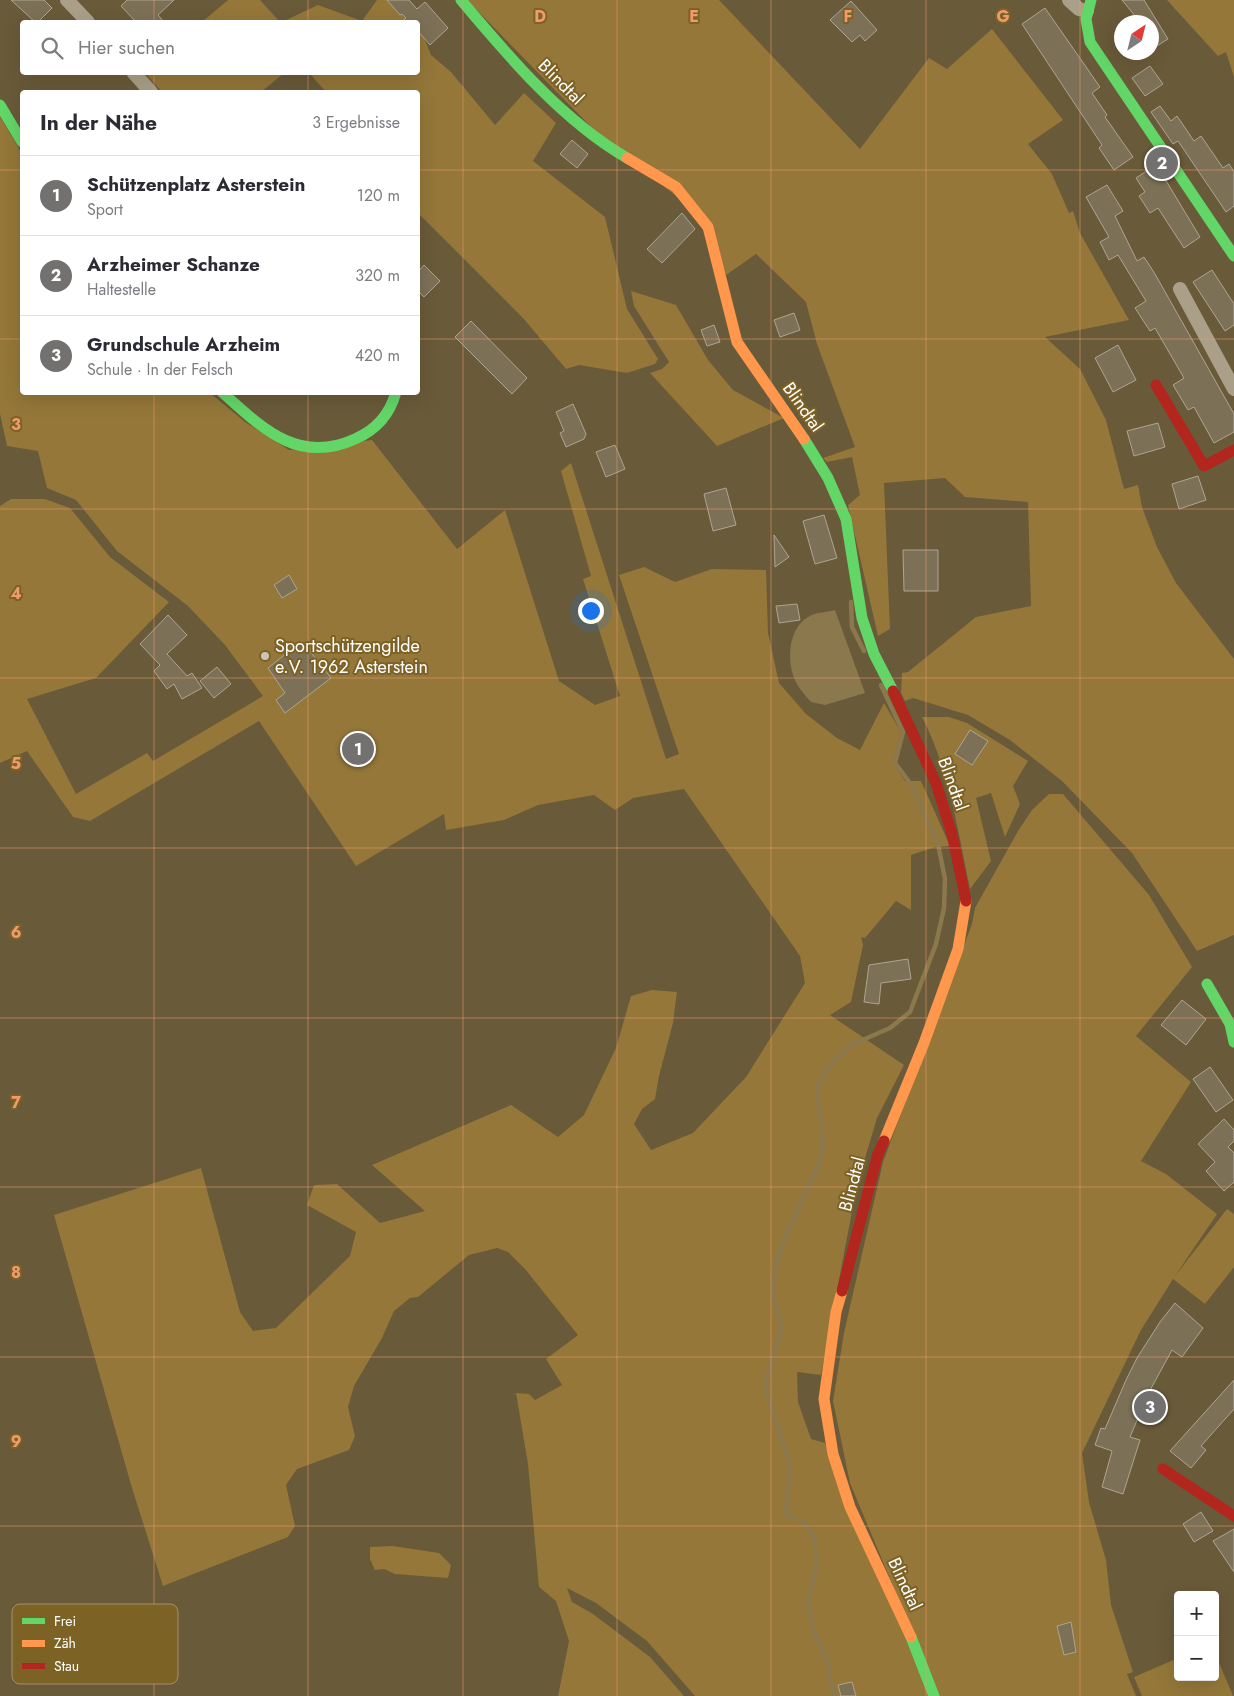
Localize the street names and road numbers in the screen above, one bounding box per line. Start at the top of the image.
street label: Blindtal [532,53,590,111]
street label: Blindtal [776,377,830,437]
street label: Blindtal [931,753,975,815]
street label: Blindtal [832,1154,872,1214]
street label: Blindtal [881,1553,929,1615]

